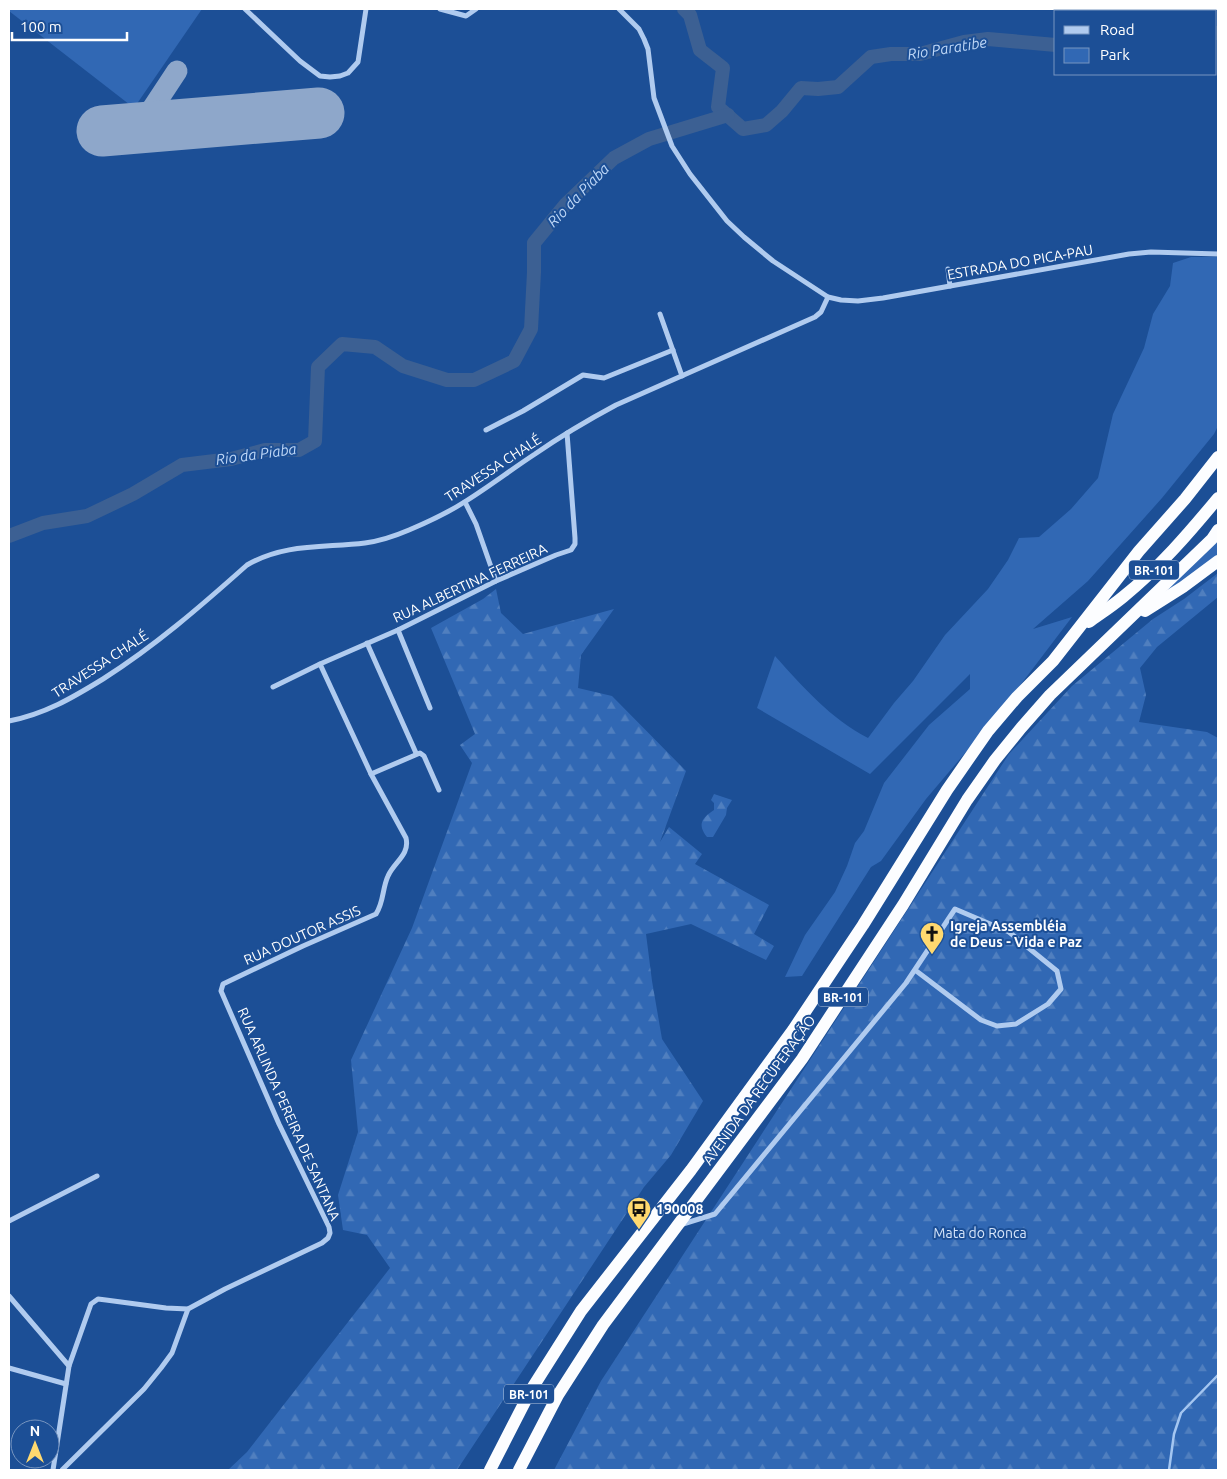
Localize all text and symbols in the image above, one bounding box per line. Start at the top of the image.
scale bar [12,10,128,42]
legend [1054,10,1217,75]
text: 100 m [20,18,62,35]
text: Road [1100,21,1135,38]
water label: Rio Paratibe [906,33,988,63]
text: Park [1100,46,1130,63]
water label: Rio da Piaba [544,160,612,230]
street label: ESTRADA DO PICA-PAU [946,241,1094,283]
street label: TRAVESSA CHALÉ [441,430,544,505]
water label: Rio da Piaba [215,440,297,468]
street label: RUA ALBERTINA FERREIRA [390,540,550,626]
road number: BR-101 [1129,560,1179,580]
street label: TRAVESSA CHALÉ [48,626,151,701]
street label: RUA DOUTOR ASSIS [241,902,363,968]
place label: Igreja Assembléia de Deus - Vida e Paz [950,918,1082,950]
church icon: Igreja Assembléia de Deus - Vida e Paz [919,921,945,955]
road number: BR-101 [818,988,868,1006]
street label: RUA ARLINDA PEREIRA DE SANTANA [235,1005,343,1223]
street label: AVENIDA DA RECUPERAÇÃO [699,1012,819,1168]
bus stop icon: 190008 [626,1196,652,1230]
place label: 190008 [656,1201,703,1217]
park label: Mata do Ronca [933,1225,1027,1241]
road number: BR-101 [504,1385,554,1404]
north arrow [10,1419,60,1469]
text: N [30,1423,40,1439]

